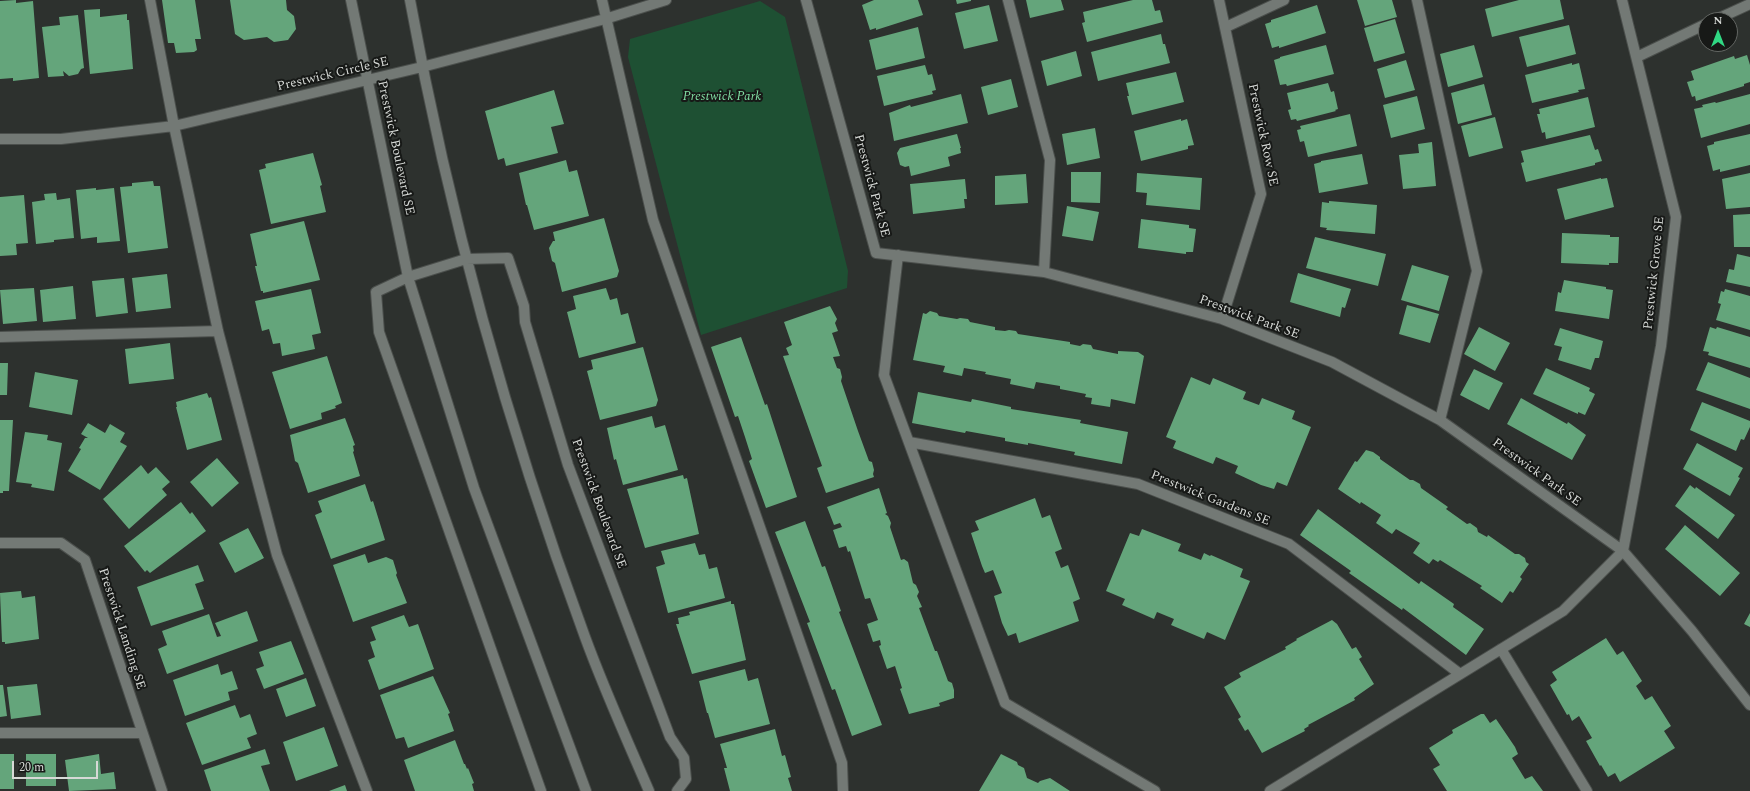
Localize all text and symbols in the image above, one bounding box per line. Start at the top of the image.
north arrow [1698,12,1738,52]
text: N [1714,12,1722,29]
street label: Prestwick Circle SE [276,55,390,95]
street label: Prestwick Boulevard SE [373,79,417,217]
street label: Prestwick Row SE [1244,82,1280,188]
park label: Prestwick Park [683,89,761,105]
street label: Prestwick Park SE [850,133,892,239]
street label: Prestwick Grove SE [1641,216,1669,330]
street label: Prestwick Park SE [1197,293,1301,343]
street label: Prestwick Park SE [1489,436,1583,510]
street label: Prestwick Boulevard SE [567,437,629,571]
street label: Prestwick Gardens SE [1148,468,1272,530]
street label: Prestwick Landing SE [94,566,148,692]
scale bar [14,753,100,779]
text: 20 m [19,758,44,777]

